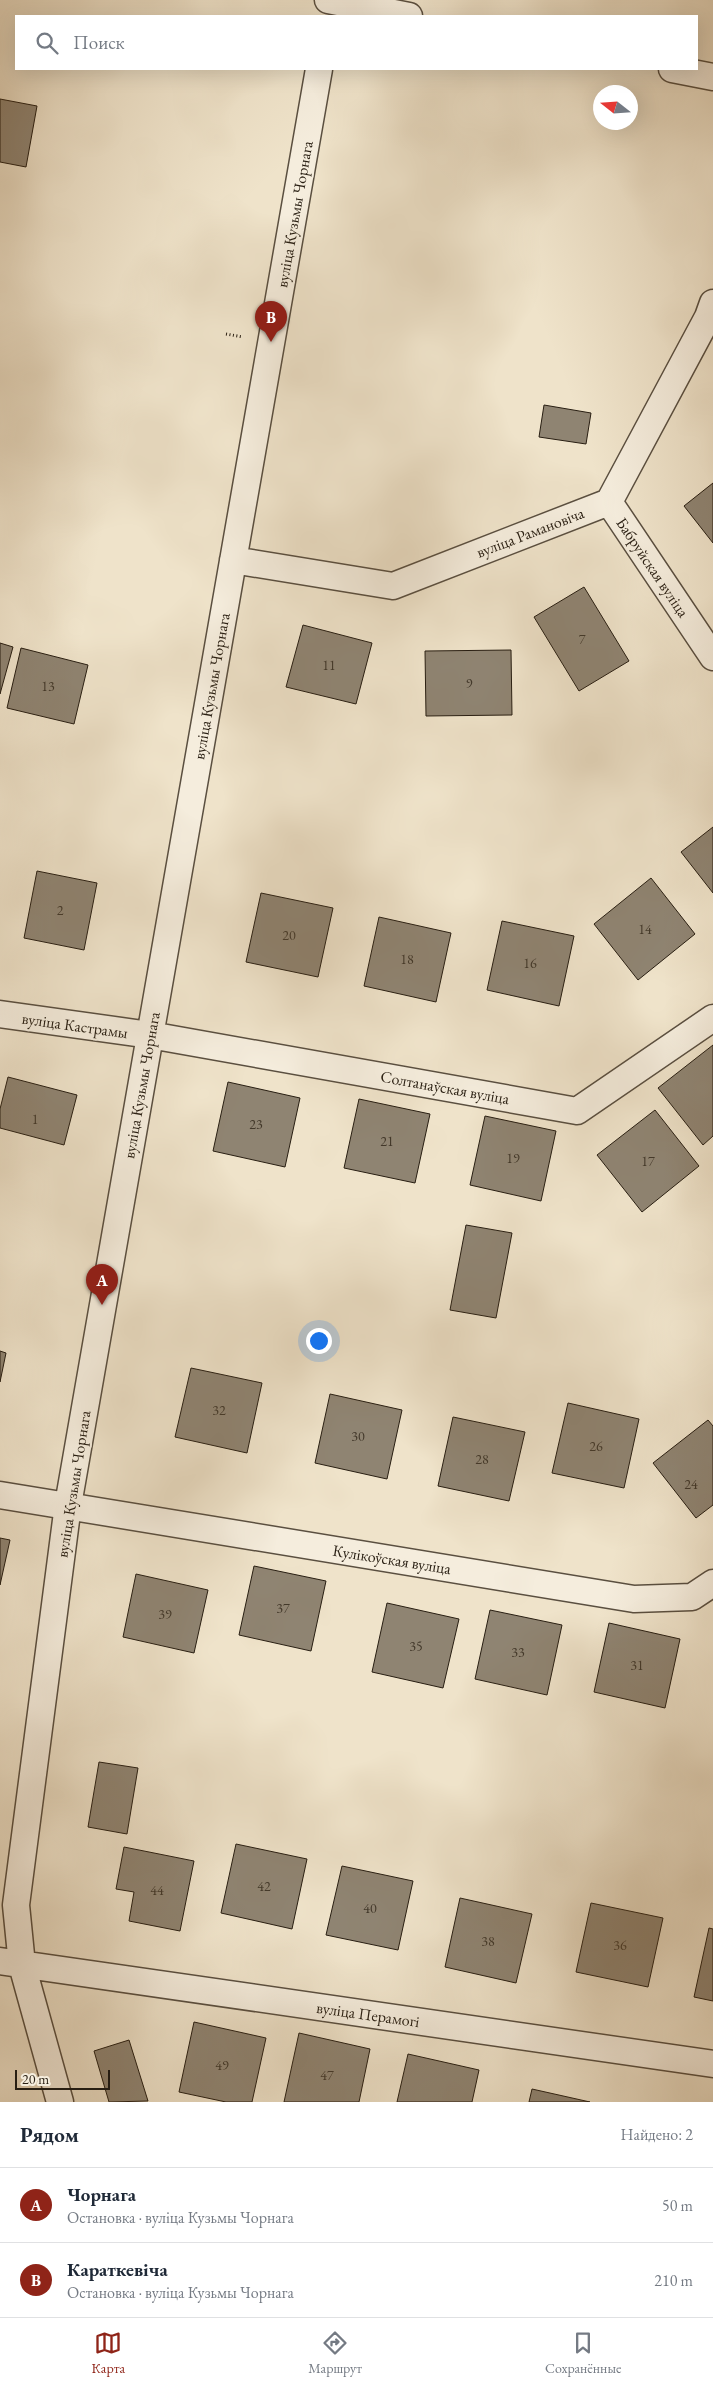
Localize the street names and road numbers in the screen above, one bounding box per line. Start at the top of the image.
street label: вуліца Кузьмы Чорнага [271,138,318,289]
street label: вуліца Рамановіча [473,502,588,563]
street label: Бабруйская вуліца [611,513,694,622]
street label: вуліца Кузьмы Чорнага [188,610,235,761]
street label: вуліца Кастрамы [21,1008,129,1043]
street label: вуліца Кузьмы Чорнага [118,1009,165,1160]
street label: Солтанаўская вуліца [379,1066,512,1109]
street label: вуліца Кузьмы Чорнага [51,1408,96,1559]
street label: Кулікоўская вуліца [331,1540,453,1579]
street label: вуліца Перамогі [315,1997,421,2032]

